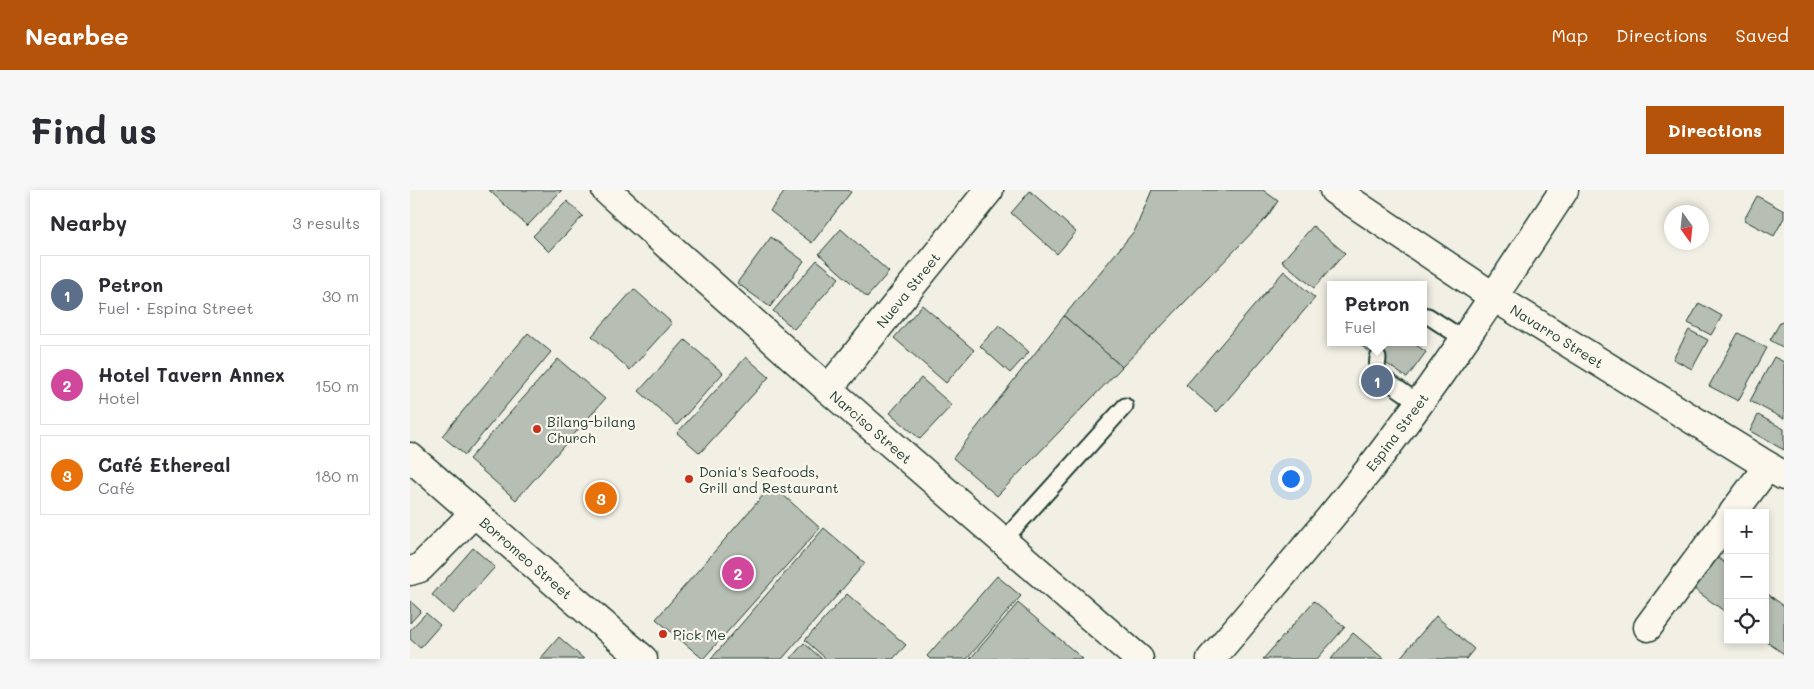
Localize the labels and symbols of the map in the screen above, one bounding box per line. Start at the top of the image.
north arrow [1664,205,1709,250]
street label: Nueva Street [872,248,944,332]
street label: Navarro Street [1507,300,1607,372]
pin: 1 [1361,362,1393,400]
street label: Narciso Street [826,386,916,468]
street label: Espina Street [1361,389,1433,475]
place label: Bilang-bilang Church [547,412,635,447]
marker: Bilang-bilang Church [531,423,543,435]
place label: Donia's Seafoods, Grill and Restaurant [699,462,839,497]
your location [1278,466,1304,492]
marker: Donia's Seafoods, Grill and Restaurant [683,473,695,485]
pin: 3 [585,479,617,517]
street label: Borromeo Street [476,513,576,603]
pin: 2 [722,554,754,592]
place label: Pick Me [673,625,726,644]
marker: Pick Me [657,628,669,640]

